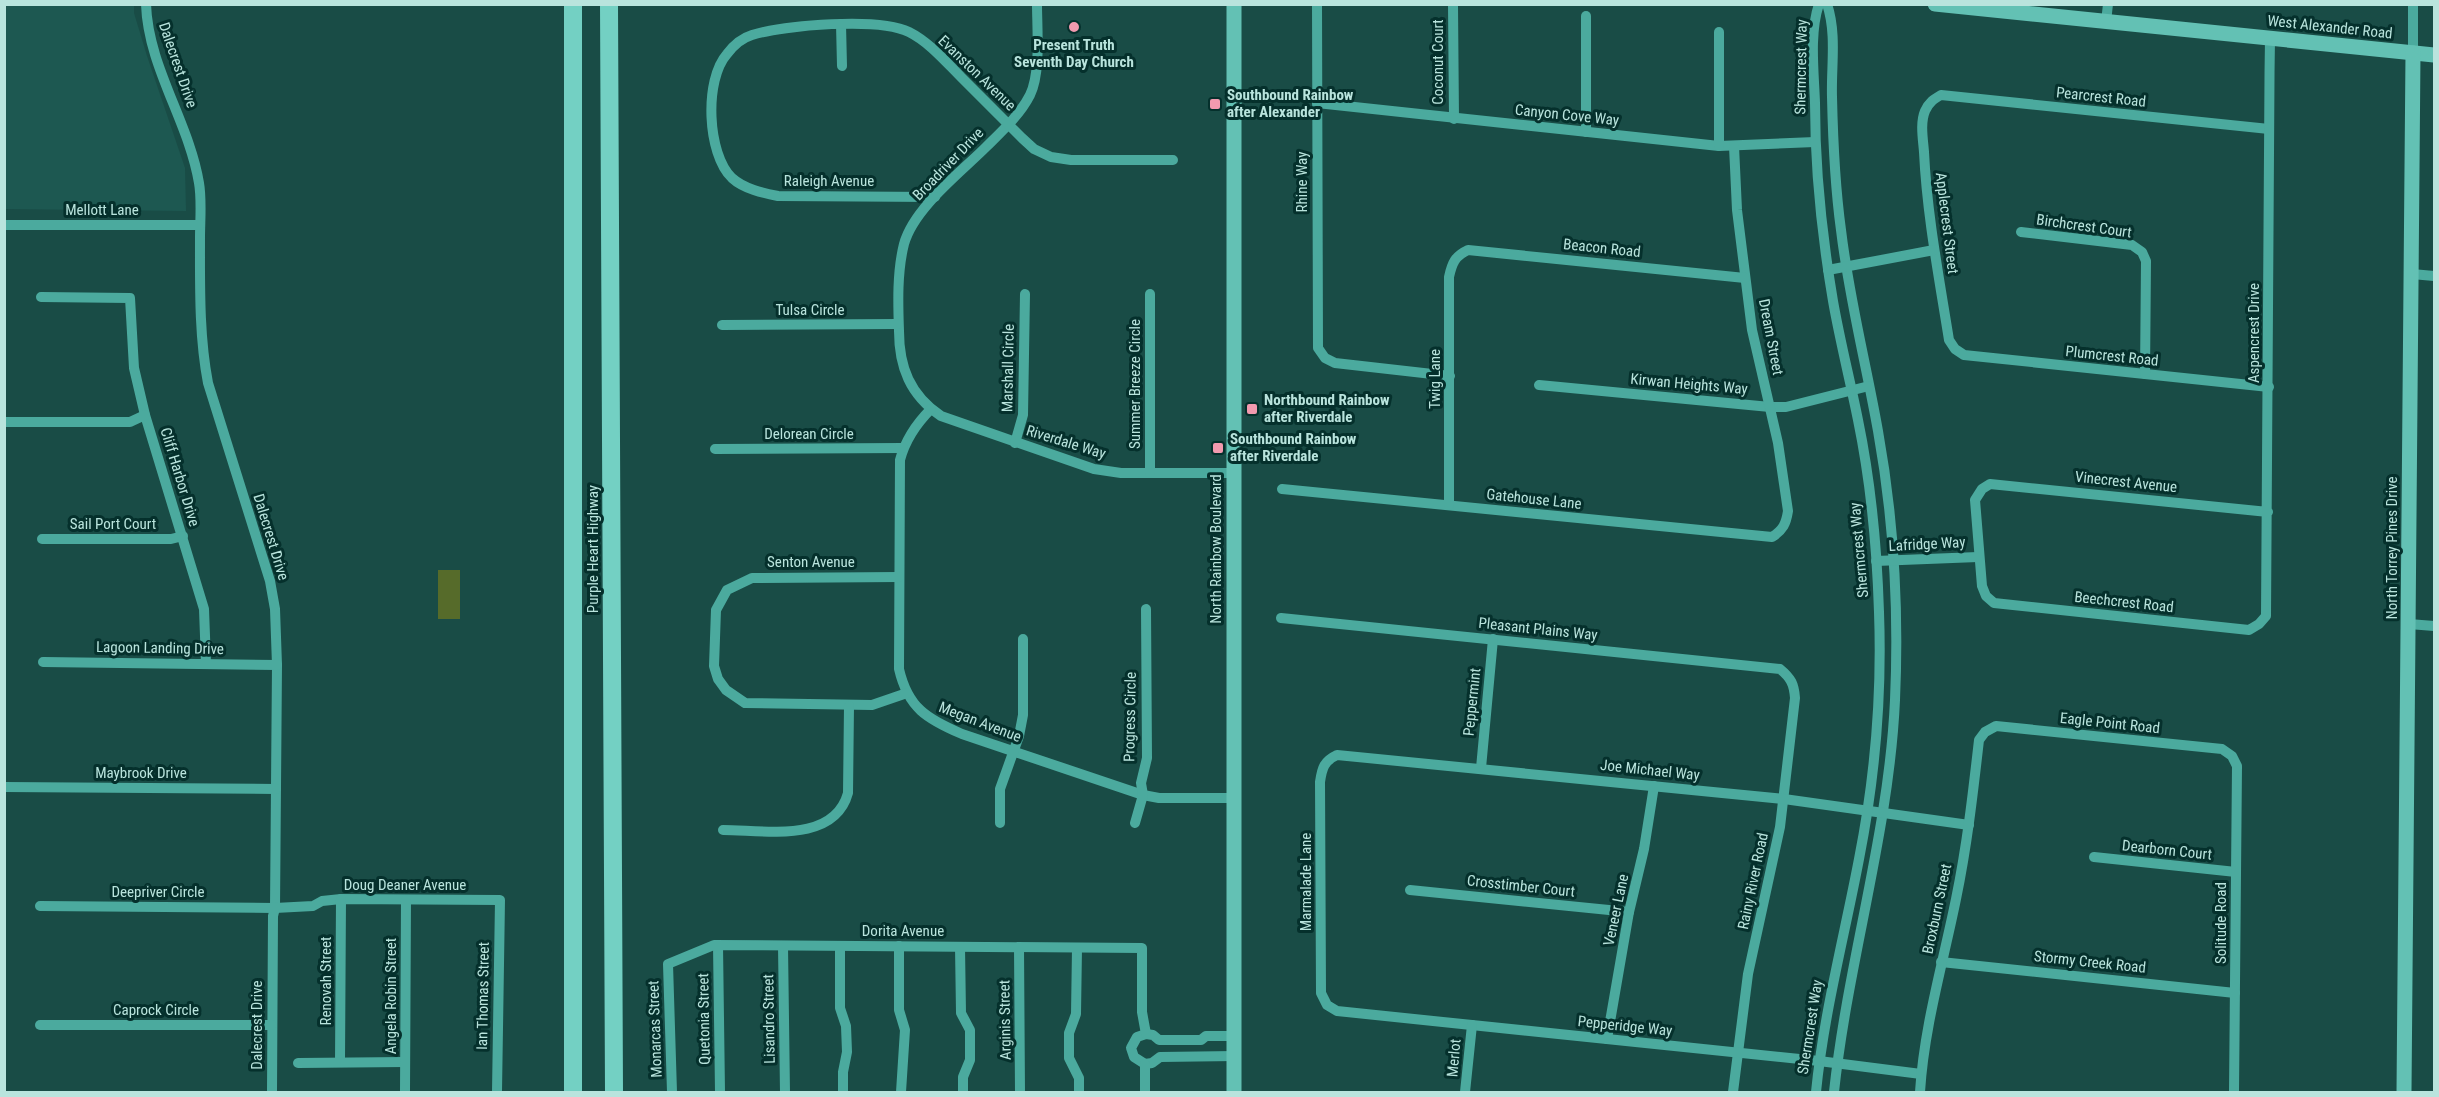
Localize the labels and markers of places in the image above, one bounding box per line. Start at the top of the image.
marker: Present Truth Seventh Day Church [1067,20,1081,34]
place label: Present Truth Seventh Day Church [1014,36,1134,71]
place label: Southbound Rainbow after Alexander [1227,86,1354,121]
marker: Southbound Rainbow after Alexander [1208,97,1222,111]
place label: Northbound Rainbow after Riverdale [1264,391,1390,426]
marker: Northbound Rainbow after Riverdale [1245,402,1259,416]
place label: Southbound Rainbow after Riverdale [1230,430,1357,465]
marker: Southbound Rainbow after Riverdale [1211,441,1225,455]

